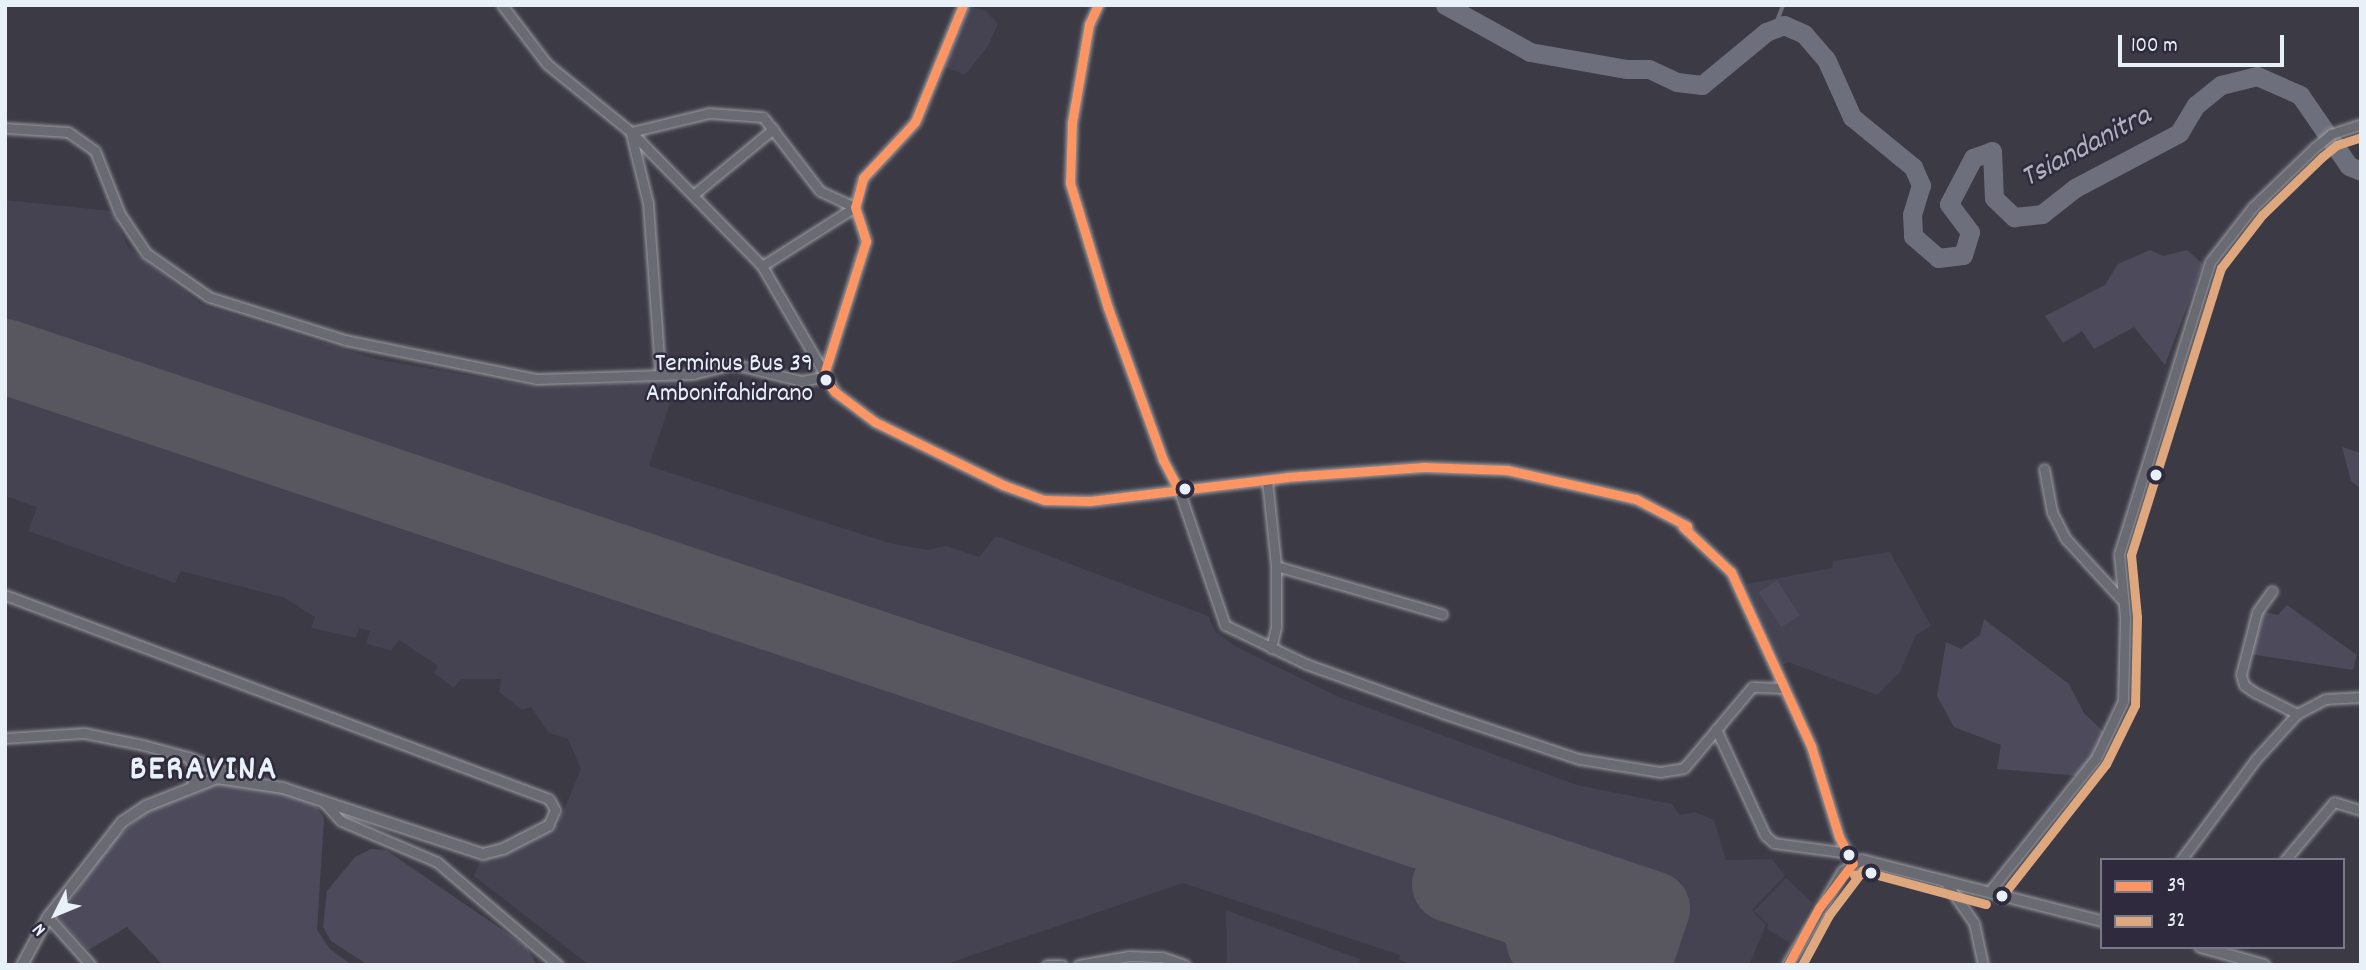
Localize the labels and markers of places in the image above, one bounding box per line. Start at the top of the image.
place label: Terminus Bus 39 Ambonifahidrano [646,349,813,410]
marker: Terminus Bus 39 Ambonifahidrano [819,373,833,387]
unlabelled marker [2149,468,2163,482]
unlabelled marker [1178,482,1192,496]
unlabelled marker [1842,848,1856,862]
unlabelled marker [1864,866,1878,880]
unlabelled marker [1995,889,2009,903]

